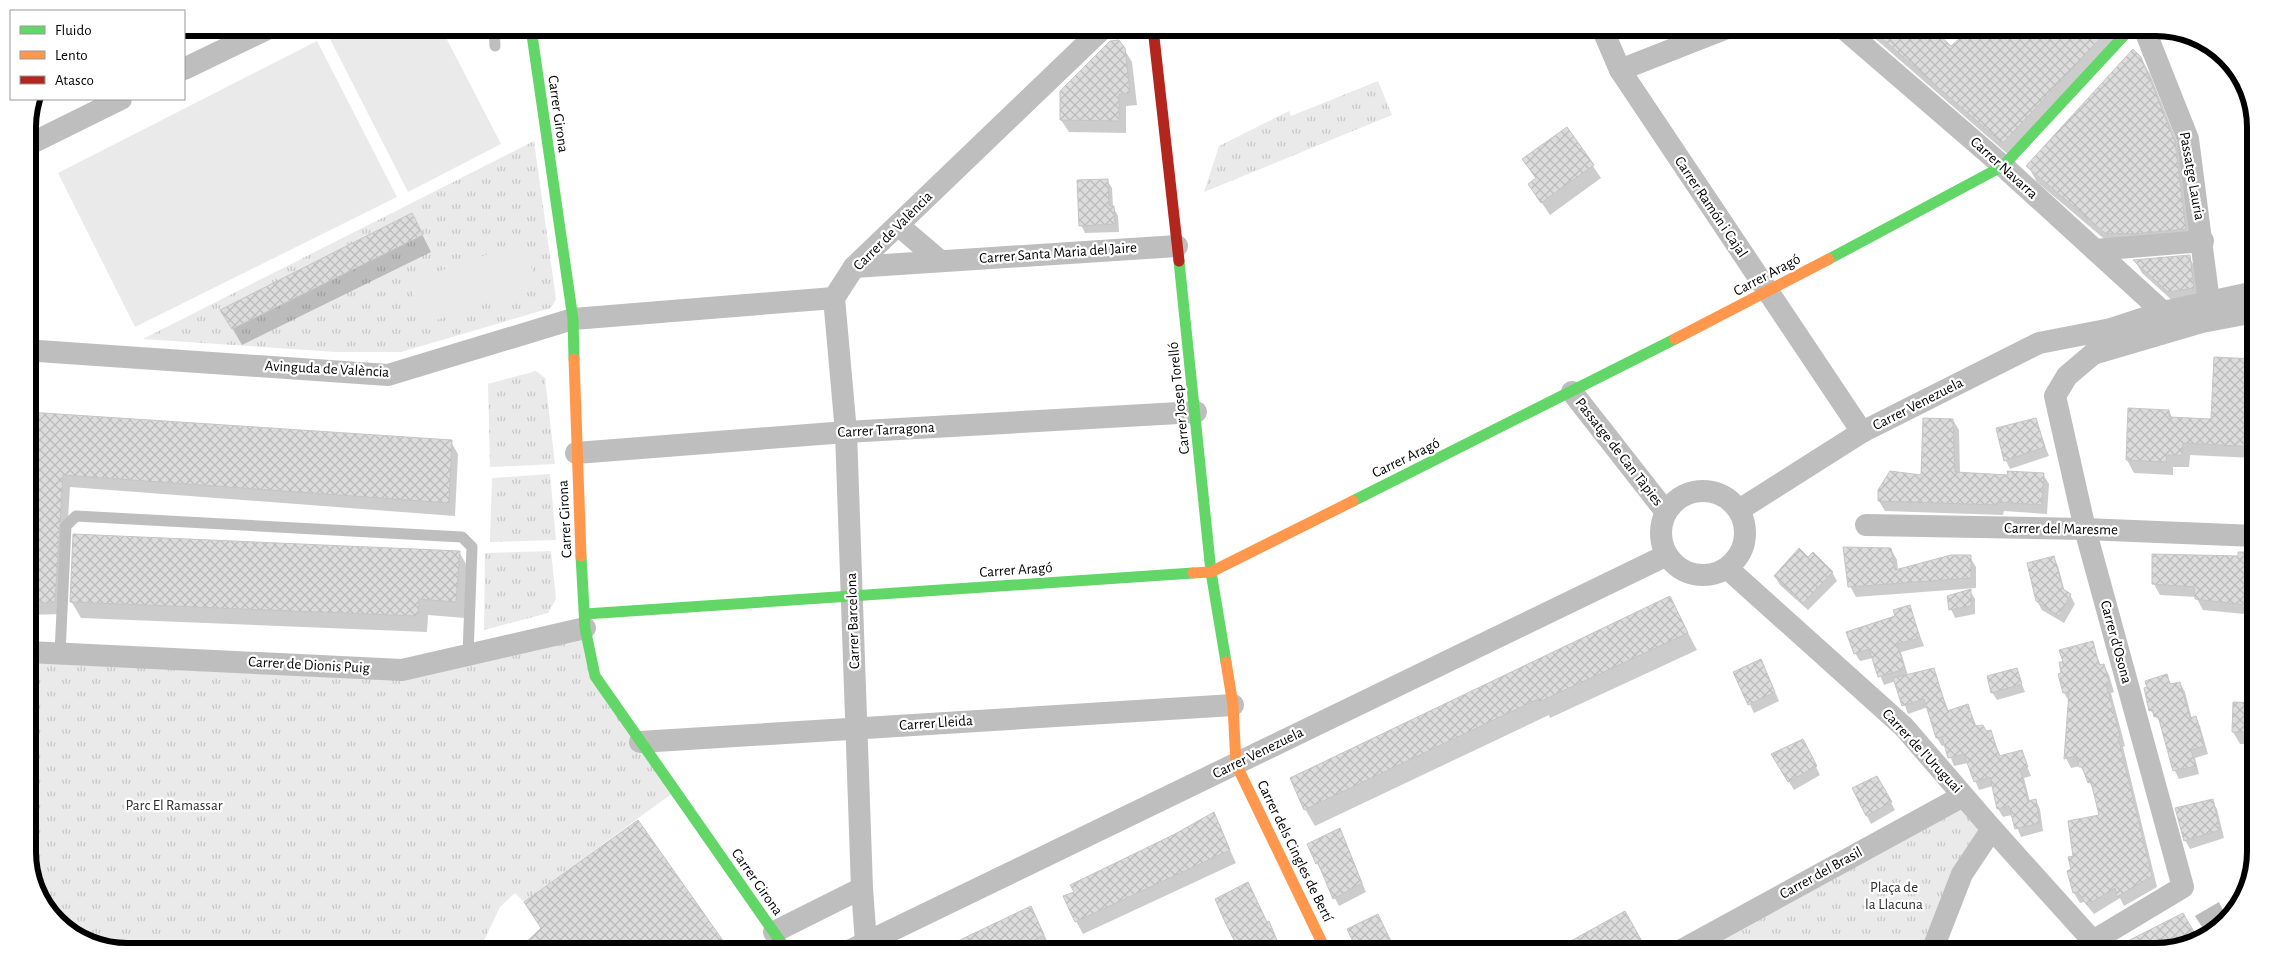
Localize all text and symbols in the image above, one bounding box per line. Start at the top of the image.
legend [10,10,185,100]
text: Fluido [55,23,92,38]
text: Lento [55,48,88,63]
text: Atasco [55,73,94,88]
street label: Carrer Girona [545,74,571,154]
street label: Passatge Lauria [2177,131,2207,221]
street label: Carrer Navarra [1968,134,2040,202]
street label: Carrer Ramón i Cajal [1672,154,1750,260]
street label: Carrer de València [851,189,935,273]
street label: Carrer Santa Maria del Jaire [979,240,1137,266]
street label: Carrer Aragó [1731,251,1803,299]
street label: Carrer Josep Torelló [1166,341,1192,455]
street label: Avinguda de València [264,358,390,380]
street label: Carrer Venezuela [1870,375,1966,433]
street label: Passatge de Can Tàpies [1572,395,1666,509]
street label: Carrer Tarragona [837,420,935,440]
street label: Carrer Aragó [1370,435,1442,481]
street label: Carrer Girona [555,480,575,558]
street label: Carrer del Maresme [2004,521,2118,537]
street label: Carrer Aragó [979,560,1053,580]
street label: Carrer Barcelona [844,572,862,669]
street label: Carrer d'Osona [2098,599,2134,685]
street label: Carrer de Dionis Puig [248,654,371,676]
street label: Carrer de l'Uruguai [1879,706,1965,796]
street label: Carrer Lleida [899,713,973,733]
street label: Carrer Venezuela [1210,724,1306,781]
street label: Carrer dels Cingles de Bertí [1254,778,1336,924]
park label: Parc El Ramassar [125,798,223,813]
street label: Carrer del Brasil [1777,844,1865,902]
street label: Carrer Girona [729,846,786,918]
park label: Plaça de la Llacuna [1865,880,1923,912]

